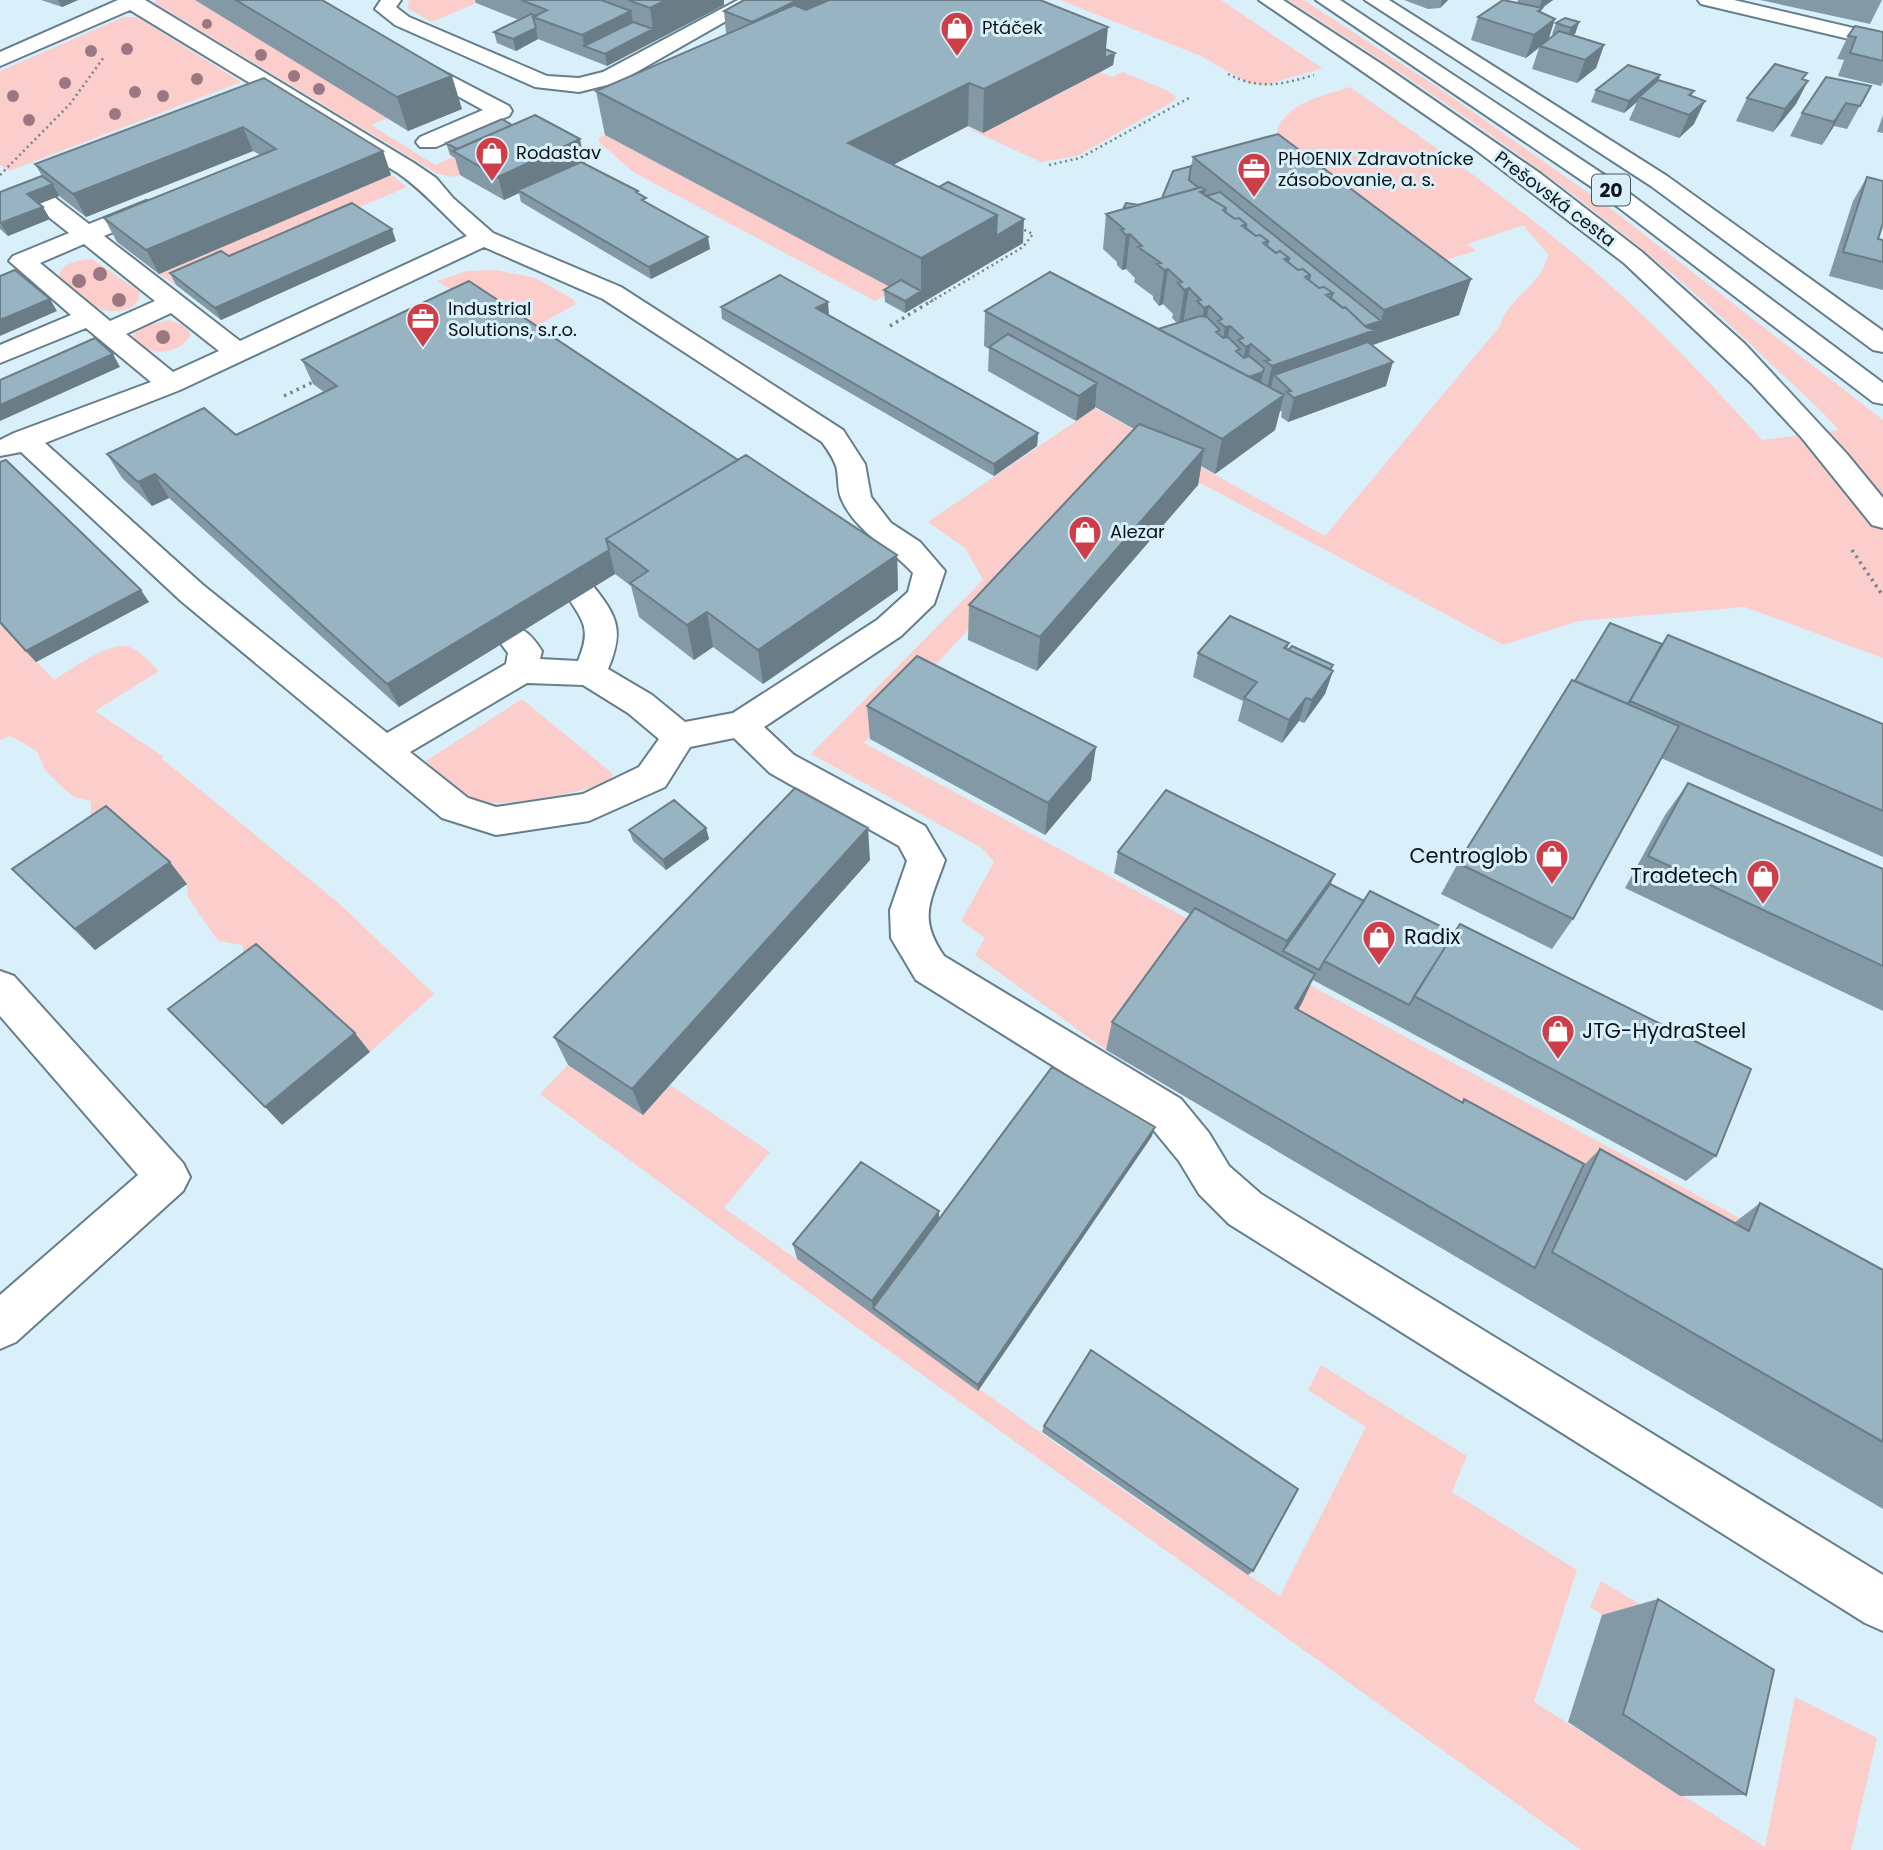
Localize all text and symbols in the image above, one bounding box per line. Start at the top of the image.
shop icon: Ptáček [938,9,976,58]
place label: Ptáček [982,15,1043,40]
shop icon: Rodastav [473,134,511,183]
place label: Rodastav [516,140,601,165]
street label: Prešovská cesta [1490,145,1621,252]
place label: PHOENIX Zdravotnícke zásobovanie, a. s. [1278,146,1474,192]
office icon: PHOENIX Zdravotnícke zásobovanie, a. s. [1235,150,1273,199]
road number: 20 [1592,174,1630,206]
place label: Industrial Solutions, s.r.o. [448,296,577,342]
office icon: Industrial Solutions, s.r.o. [404,300,442,349]
shop icon: Alezar [1066,513,1104,562]
place label: Alezar [1110,519,1165,544]
shop icon: Centroglob [1533,837,1571,886]
place label: Centroglob [1409,841,1528,870]
shop icon: Tradetech [1744,857,1782,906]
place label: Tradetech [1631,861,1738,890]
shop icon: Radix [1360,918,1398,967]
place label: Radix [1404,922,1460,951]
shop icon: JTG-HydraSteel [1539,1012,1577,1061]
place label: JTG-HydraSteel [1582,1016,1746,1045]

